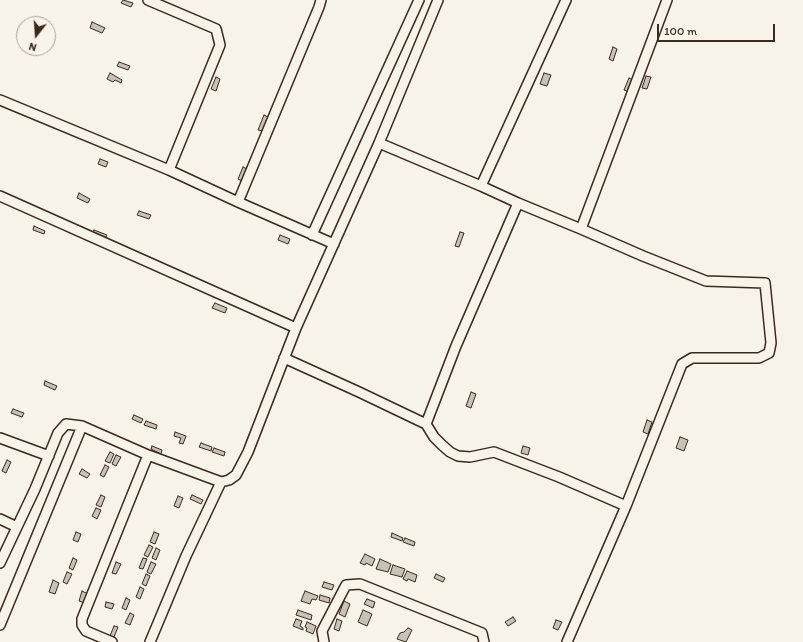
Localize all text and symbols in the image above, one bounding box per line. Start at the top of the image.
north arrow [16,16,56,56]
scale bar [659,16,777,42]
text: 100 m [664,24,697,38]
text: N [27,40,38,54]

